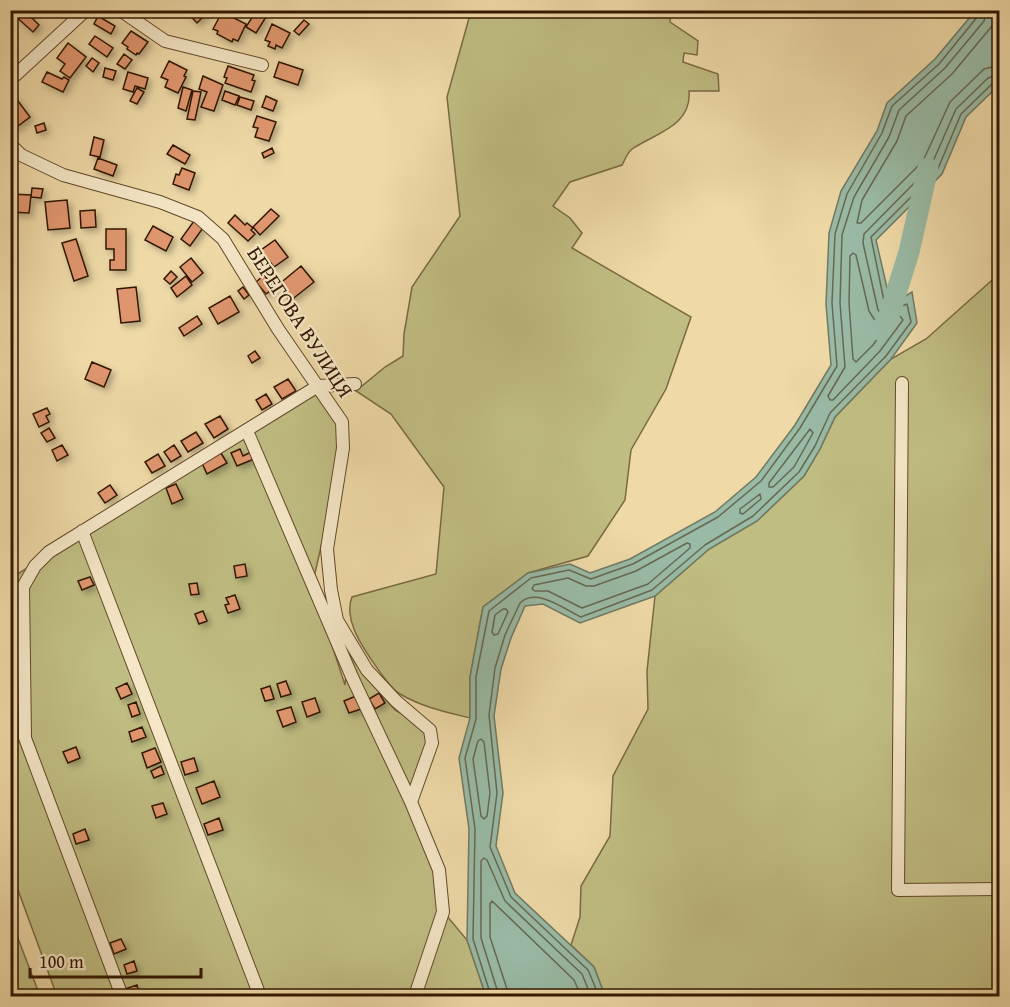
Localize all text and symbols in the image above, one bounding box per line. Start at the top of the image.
street label: БЕРЕГОВА ВУЛИЦЯ [240,240,361,403]
scale bar [30,941,201,979]
text: 100 m [39,948,84,975]

